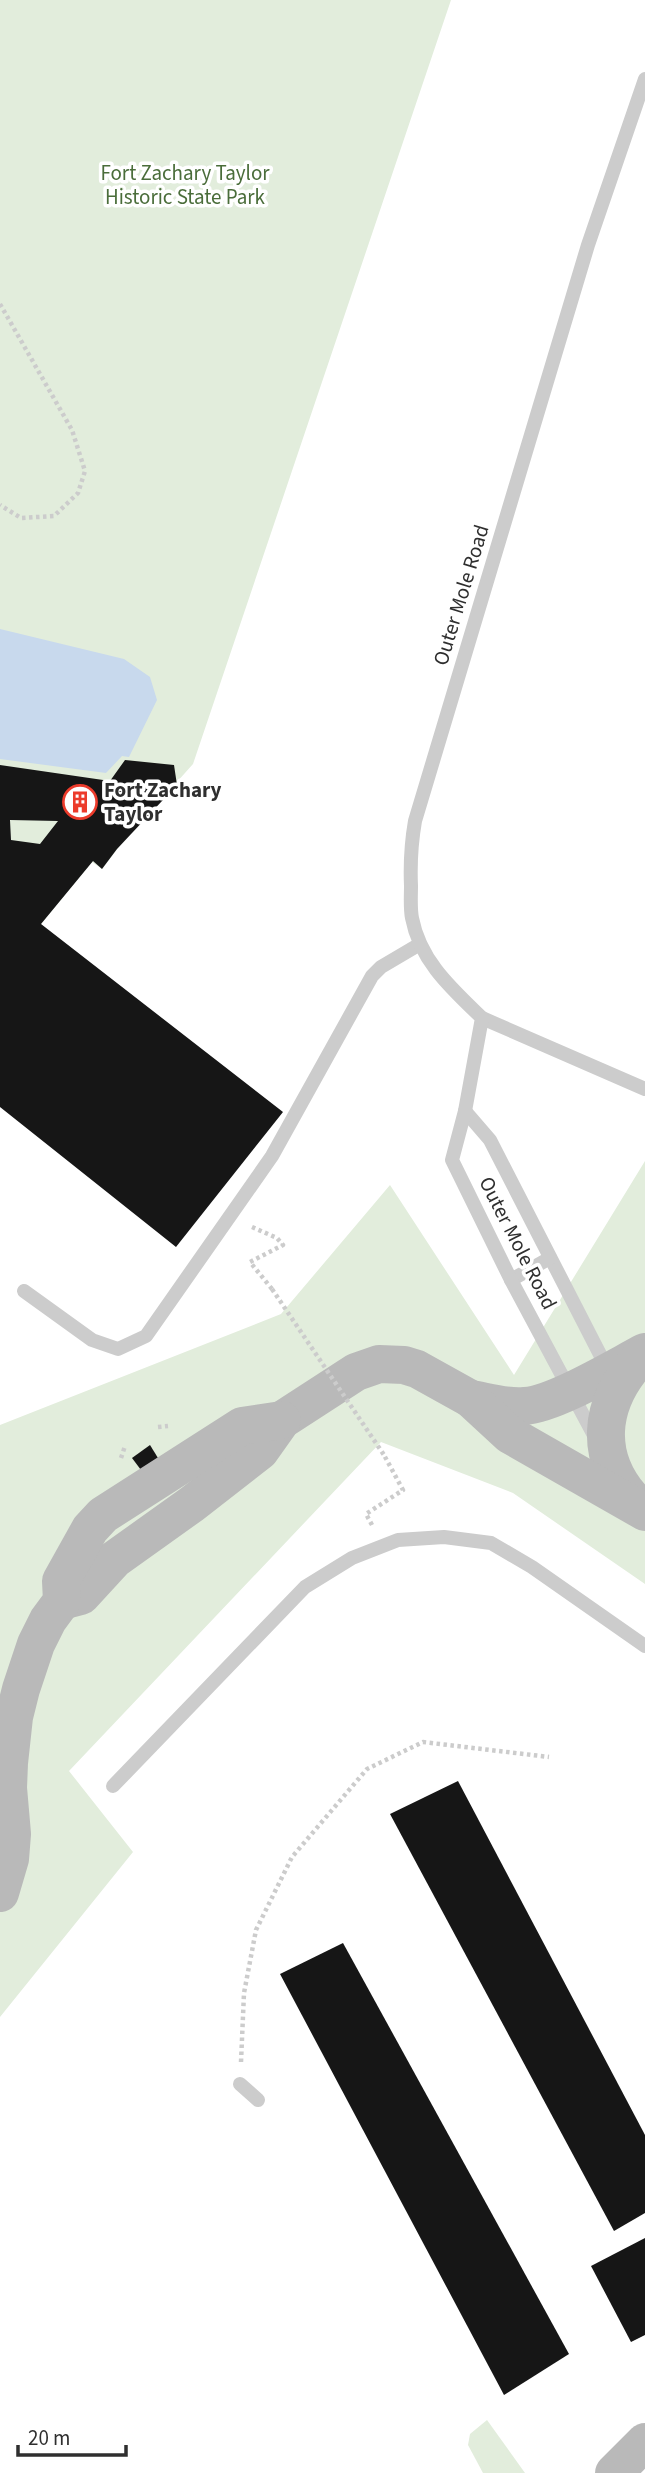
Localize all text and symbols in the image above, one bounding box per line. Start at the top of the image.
park label: Fort Zachary Taylor Historic State Park [100,158,270,212]
street label: Outer Mole Road [425,521,497,669]
place label: Fort Zachary Taylor [104,775,221,829]
building icon: Fort Zachary Taylor [61,783,99,821]
street label: Outer Mole Road [472,1171,564,1315]
scale bar [18,2414,126,2458]
text: 20 m [28,2423,70,2453]

